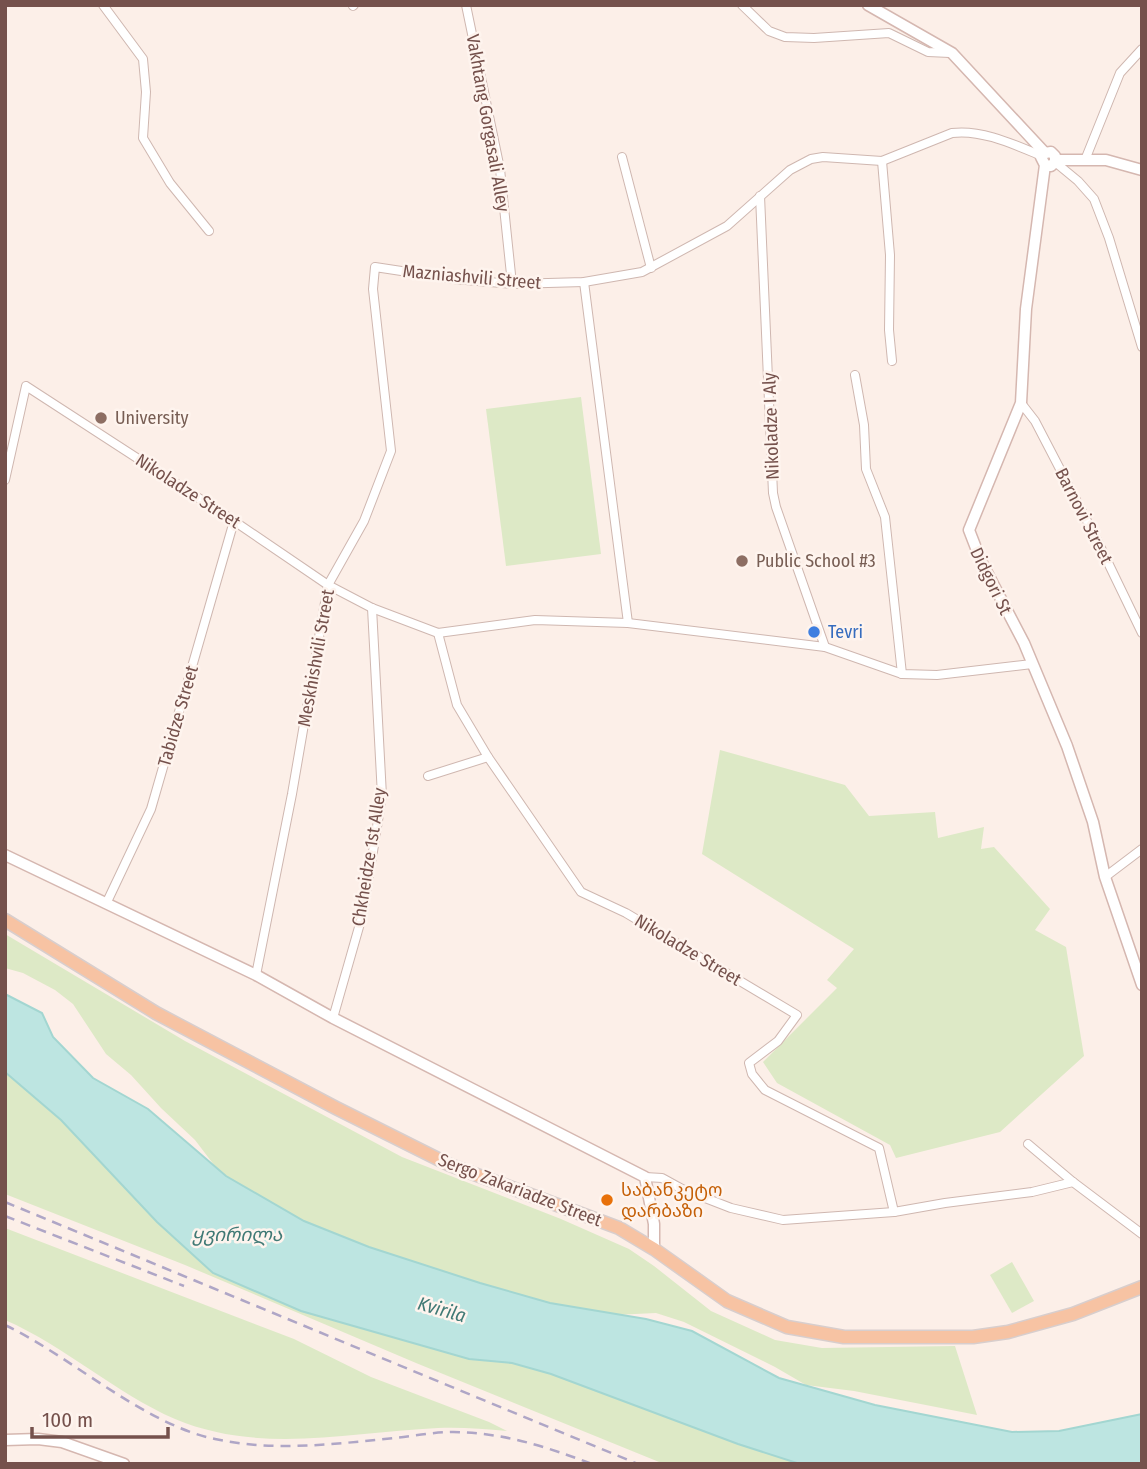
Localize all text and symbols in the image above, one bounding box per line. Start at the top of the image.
street label: Vakhtang Gorgasali Alley [462,32,514,214]
street label: Mazniashvili Street [402,260,542,294]
street label: Nikoladze I Aly [758,372,784,480]
place label: University [115,407,189,429]
marker: University [93,410,109,426]
street label: Nikoladze Street [131,449,245,533]
street label: Barnovi Street [1050,464,1118,568]
street label: Didgori St [965,544,1017,618]
place label: Public School #3 [756,550,876,572]
marker: Public School #3 [734,553,750,569]
street label: Meskhishvili Street [293,587,339,728]
place label: Tevri [828,621,863,643]
marker: Tevri [806,624,822,640]
street label: Tabidze Street [153,663,203,769]
street label: Chkheidze 1st Alley [347,786,391,928]
street label: Nikoladze Street [631,909,745,991]
street label: Sergo Zakariadze Street [435,1149,605,1231]
place label: საბანკეტო დარბაზი [621,1179,723,1222]
marker: საბანკეტო დარბაზი [599,1192,615,1208]
water label: ყვირილა [192,1223,283,1246]
water label: Kvirila [415,1292,469,1327]
scale bar [32,1396,168,1440]
text: 100 m [42,1407,93,1433]

